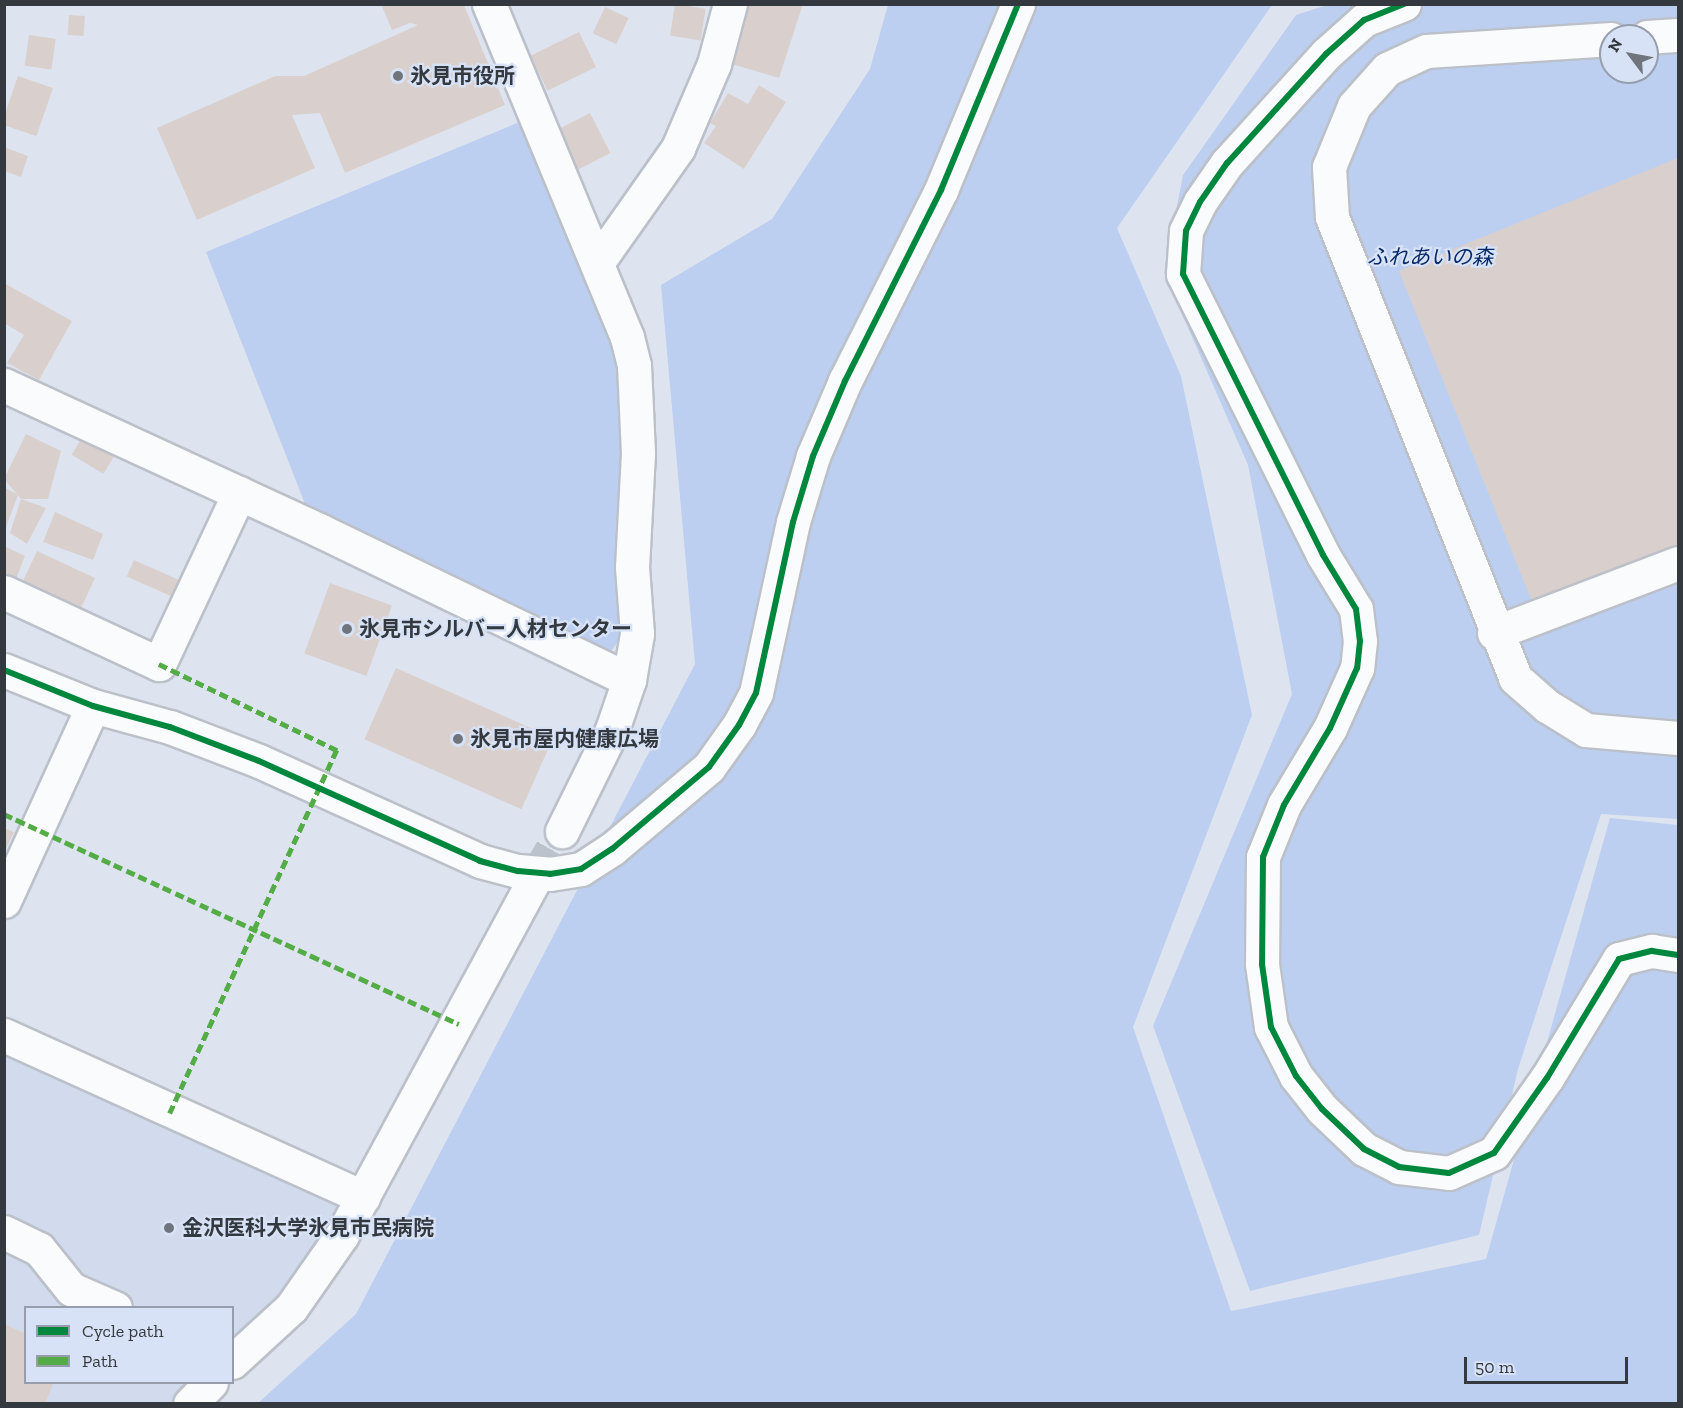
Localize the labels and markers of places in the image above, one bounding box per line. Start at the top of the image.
place label: 氷見市役所 [410,63,515,89]
marker: 氷見市役所 [391,69,405,83]
place label: 氷見市シルバー人材センター [359,616,632,642]
marker: 氷見市シルバー人材センター [340,622,354,636]
place label: 氷見市屋内健康広場 [470,726,659,752]
marker: 氷見市屋内健康広場 [451,732,465,746]
place label: 金沢医科大学氷見市民病院 [182,1215,434,1241]
marker: 金沢医科大学氷見市民病院 [160,1219,178,1237]

